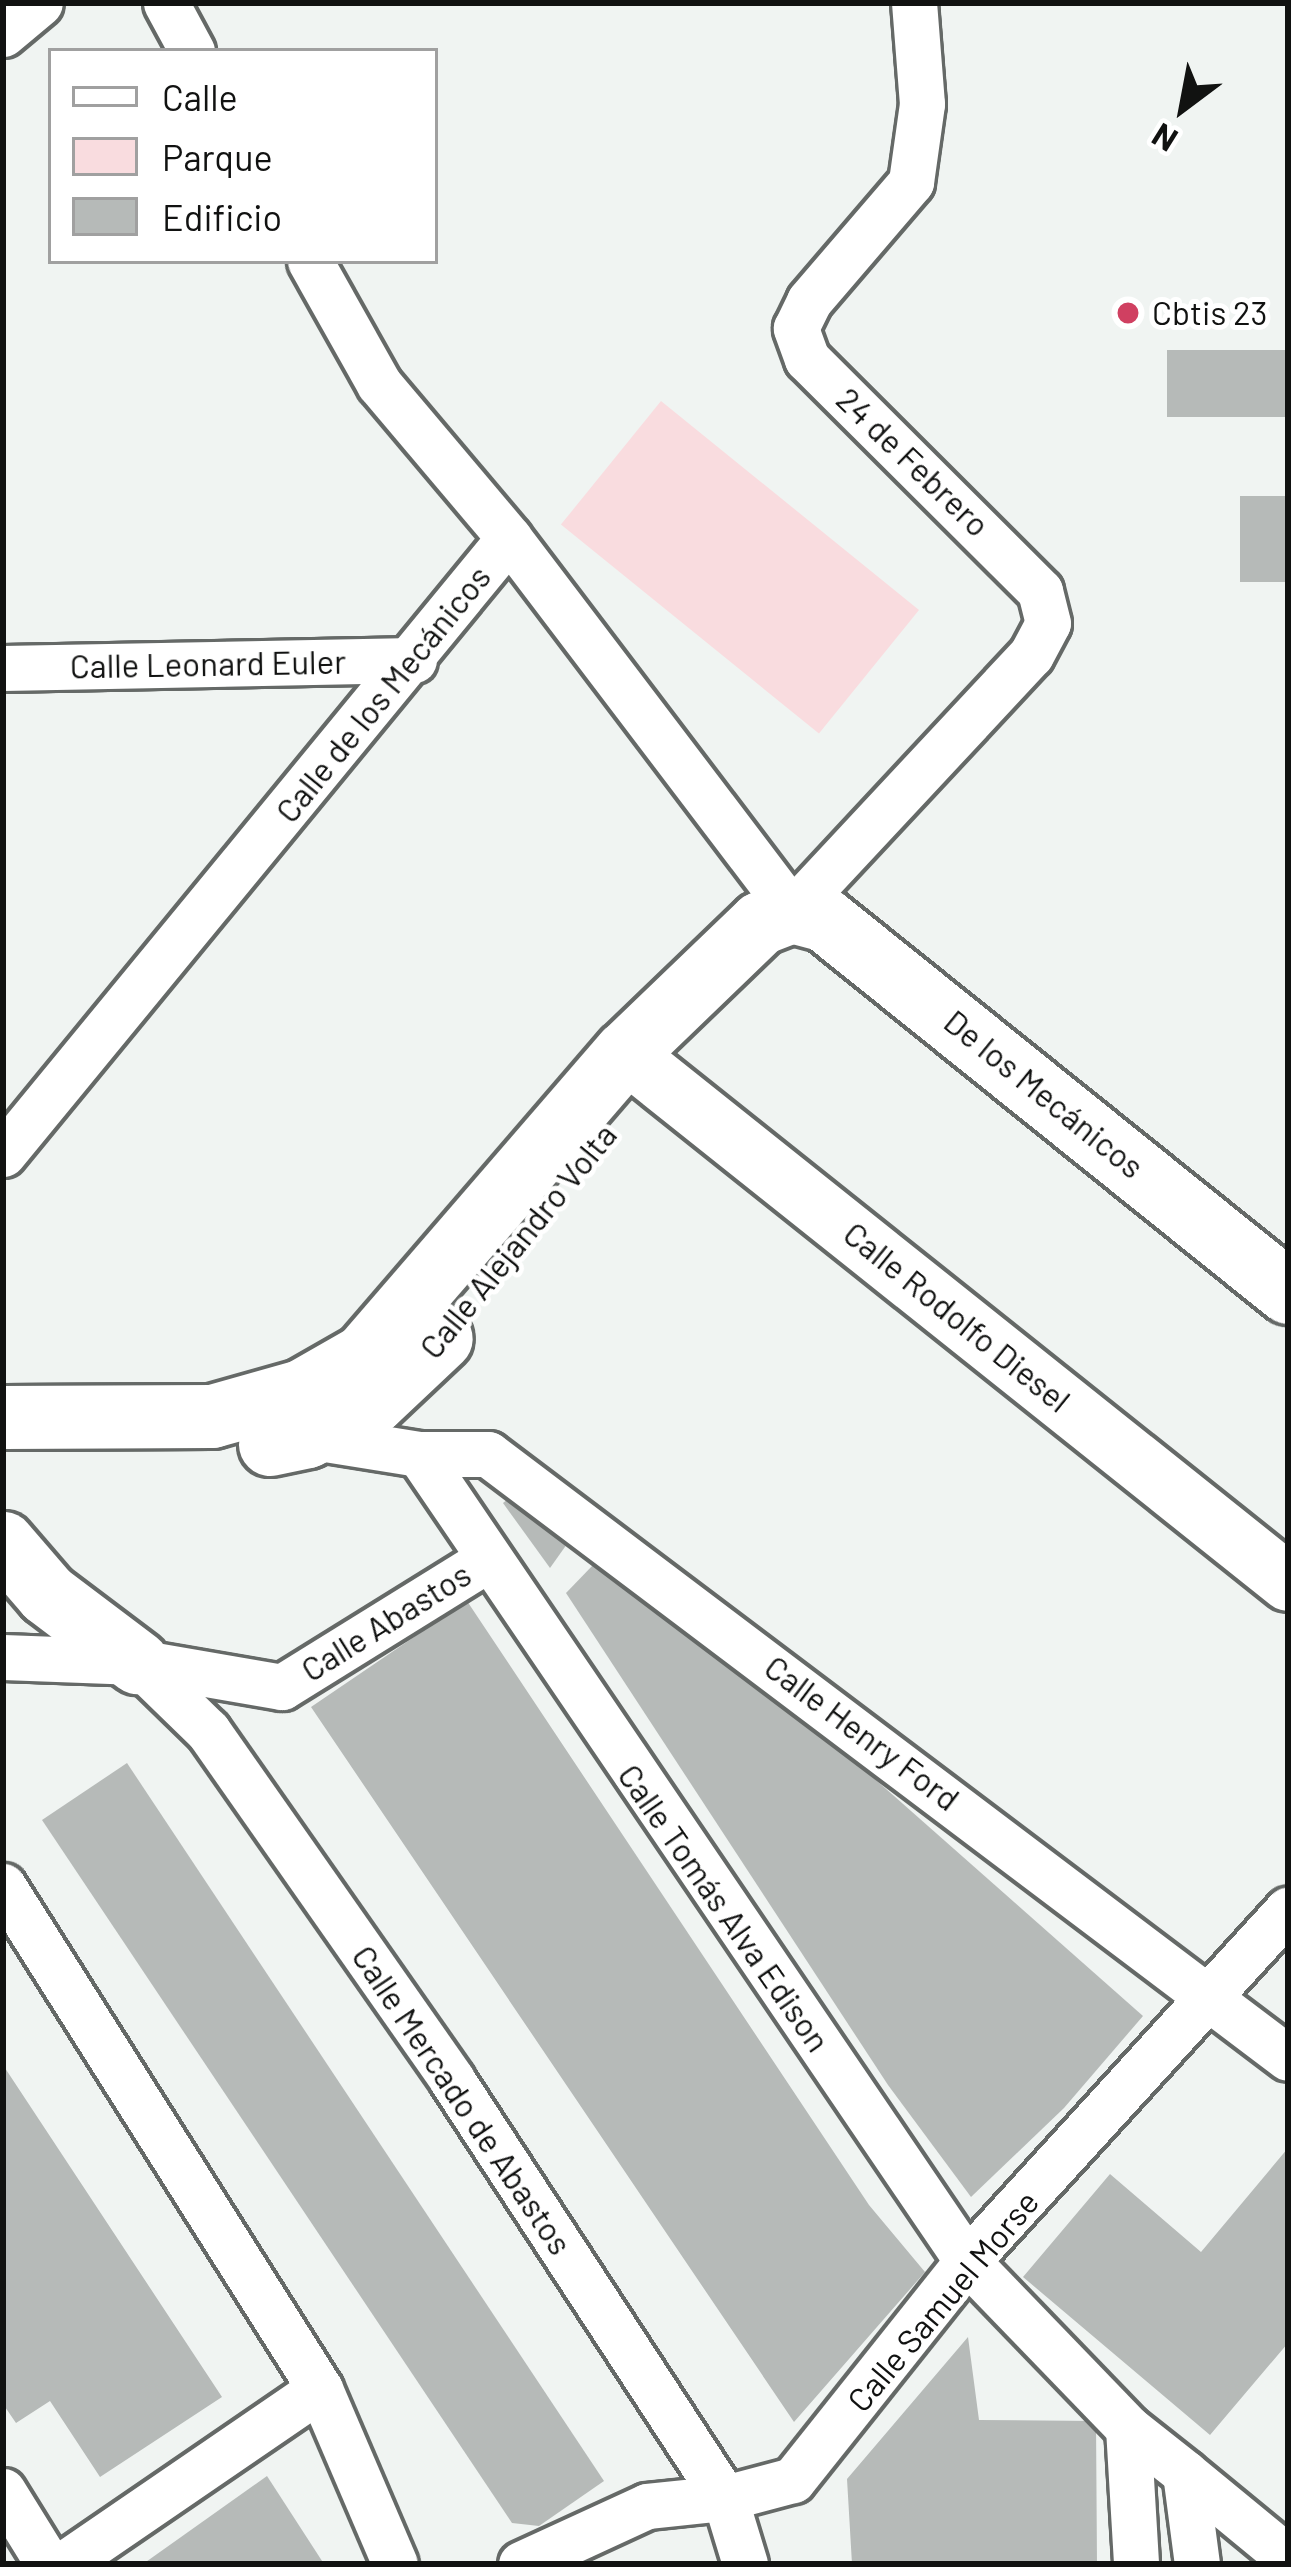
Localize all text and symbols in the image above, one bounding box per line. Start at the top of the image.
legend [48,48,438,264]
north arrow [1123,48,1243,168]
text: Calle [162,75,238,118]
text: N [1144,116,1184,161]
text: Parque [162,135,273,178]
text: Edificio [162,195,282,238]
place label: Cbtis 23 [1152,293,1267,333]
marker: Cbtis 23 [1115,300,1141,326]
street label: 24 de Febrero [828,379,998,545]
street label: Calle de los Mecánicos [267,558,499,830]
street label: Calle Leonard Euler [70,642,346,686]
street label: De los Mecánicos [936,1002,1152,1186]
street label: Calle Alejandro Volta [411,1116,625,1366]
street label: Calle Rodolfo Diesel [836,1214,1078,1420]
street label: Calle Abastos [294,1554,478,1690]
street label: Calle Henry Ford [757,1647,967,1819]
street label: Calle Tomás Alva Edison [610,1757,838,2059]
street label: Calle Mercado de Abastos [344,1938,580,2262]
street label: Calle Samuel Morse [839,2183,1047,2419]

